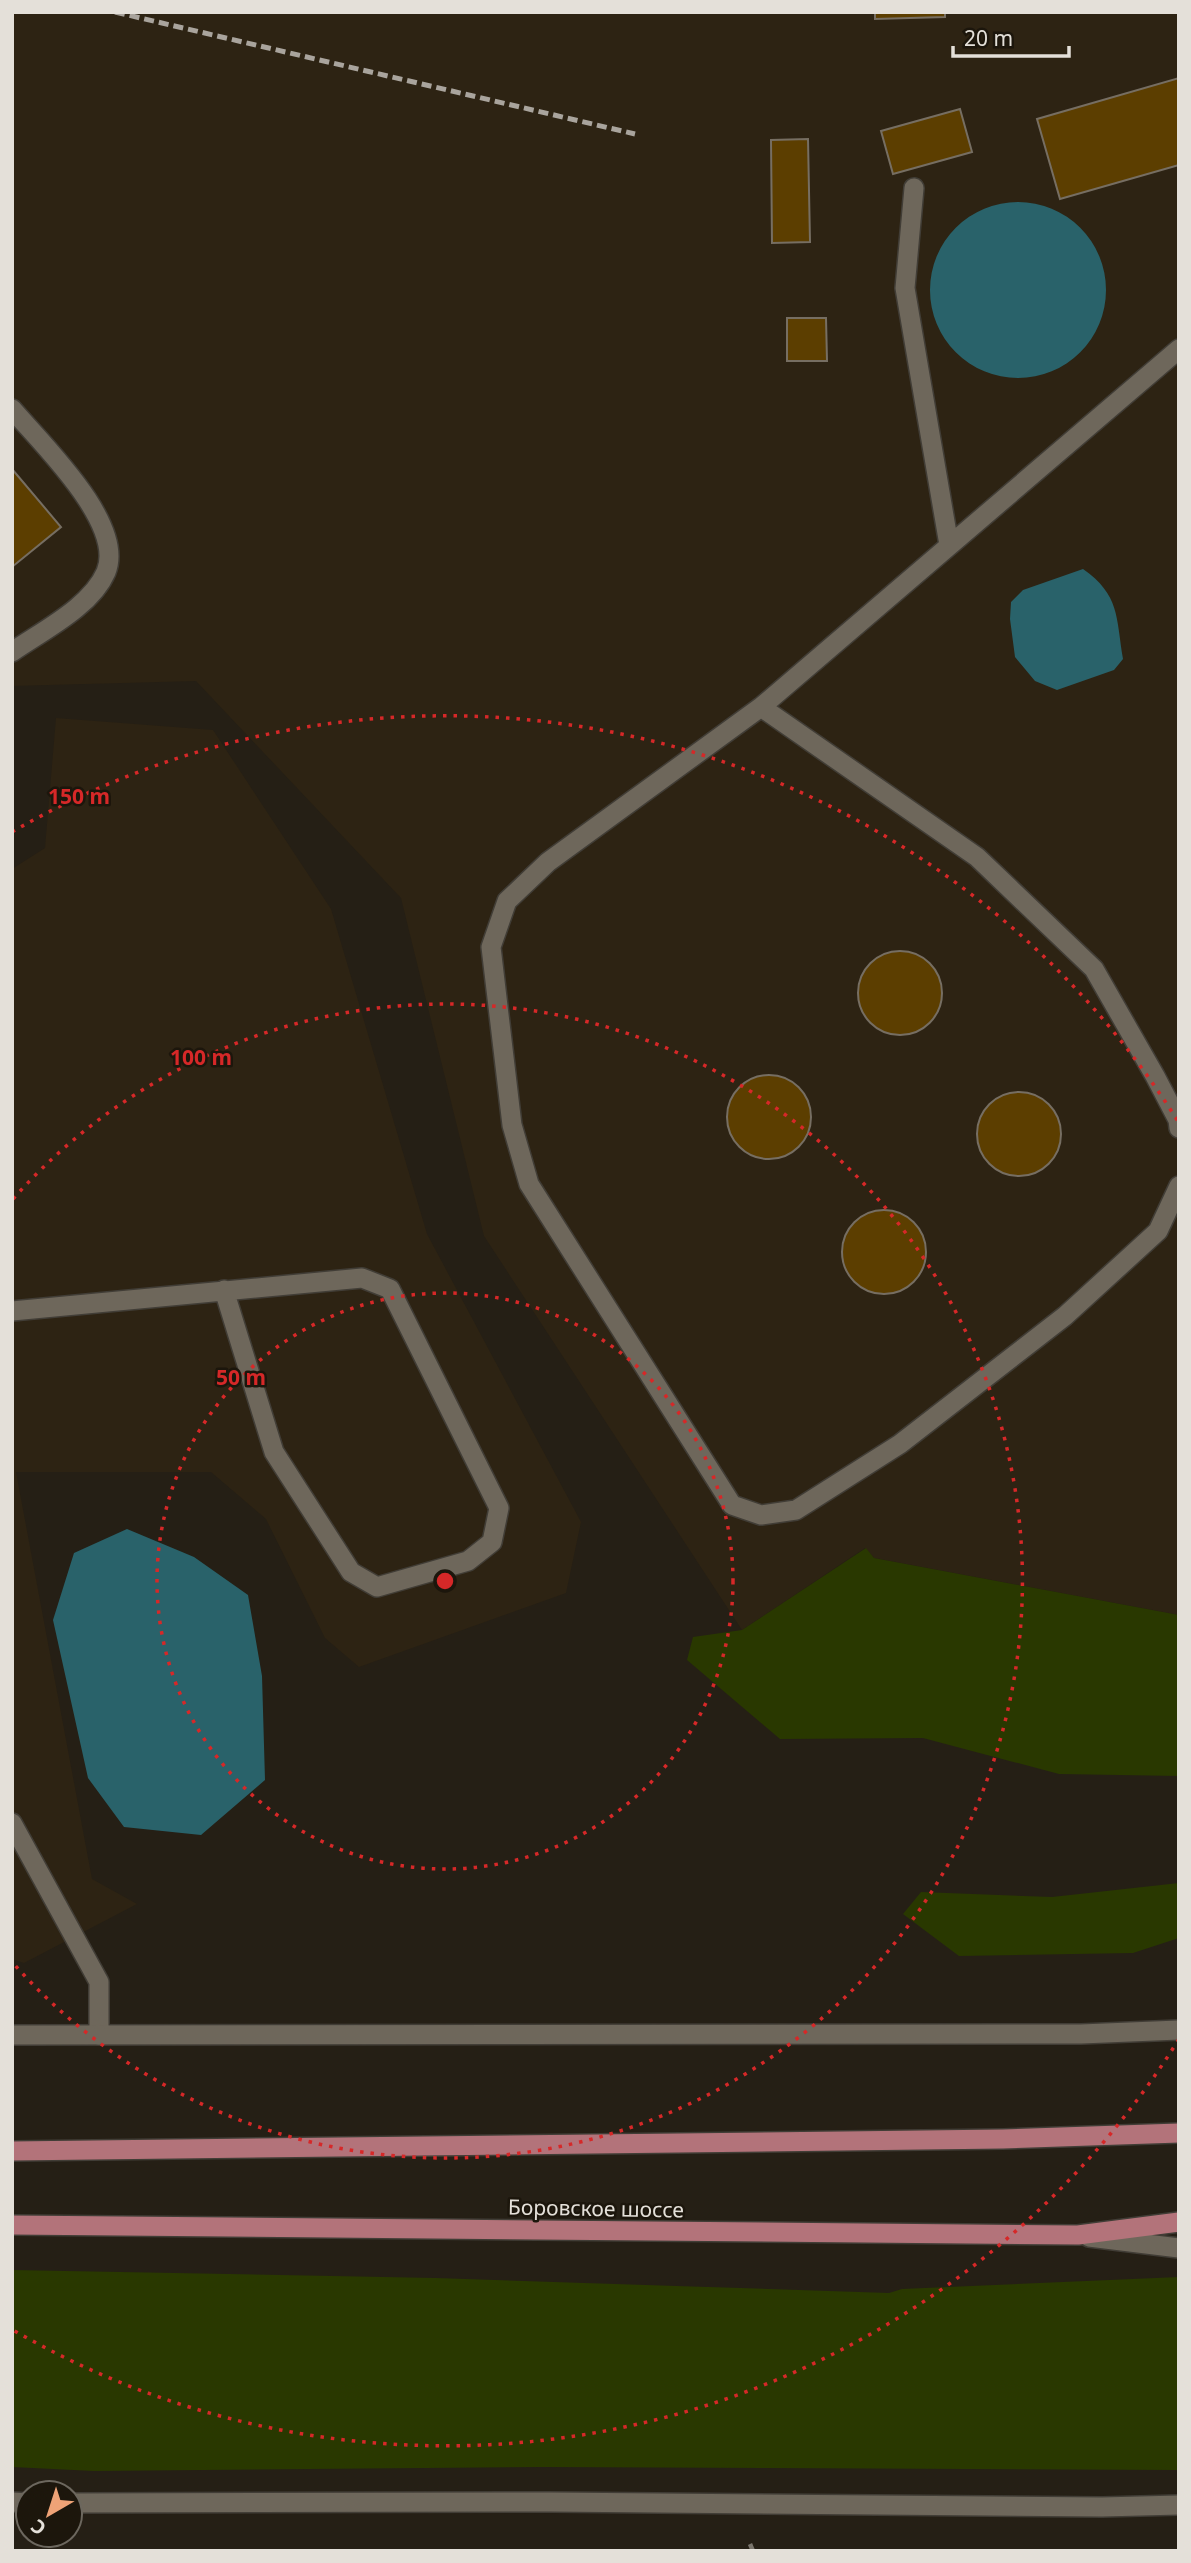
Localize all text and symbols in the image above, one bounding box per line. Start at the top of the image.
scale bar [953,14,1068,58]
text: 20 m [964,24,1013,52]
text: 150 m [48,782,110,810]
text: 100 m [170,1043,232,1071]
text: 50 m [216,1363,266,1391]
centre of rings [433,1569,457,1593]
street label: Боровское шоссе [508,2192,684,2224]
north arrow [14,2479,84,2549]
text: С [25,2513,51,2541]

